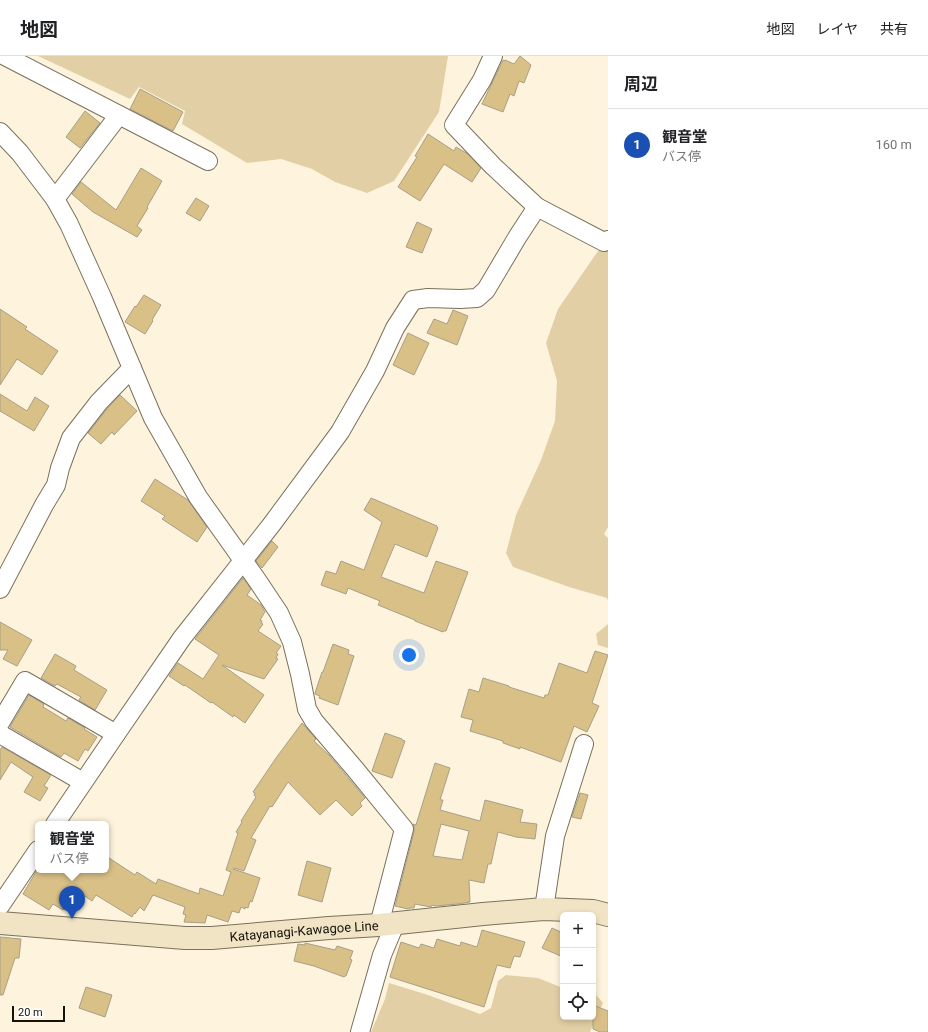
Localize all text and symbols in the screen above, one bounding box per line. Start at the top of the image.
text: 地図 [20,18,58,41]
text: 地図 [766,21,794,37]
text: レイヤ [816,21,858,37]
text: 共有 [880,21,908,37]
text: 周辺 [624,74,658,94]
text: 観音堂 [662,128,707,146]
text: 1 [633,137,641,152]
text: 160 m [875,137,912,152]
text: バス停 [662,149,701,164]
your location [399,645,419,665]
popup [35,821,109,873]
text: 観音堂 [49,830,95,848]
text: バス停 [49,851,89,866]
pin: 1 [59,886,85,919]
map controls [560,912,596,1020]
button: + [560,912,596,948]
street label: Katayanagi-Kawagoe Line [229,918,379,944]
button: − [560,948,596,984]
button: locate [560,984,596,1020]
scale bar [12,1004,65,1023]
text: 20 m [18,1006,43,1019]

